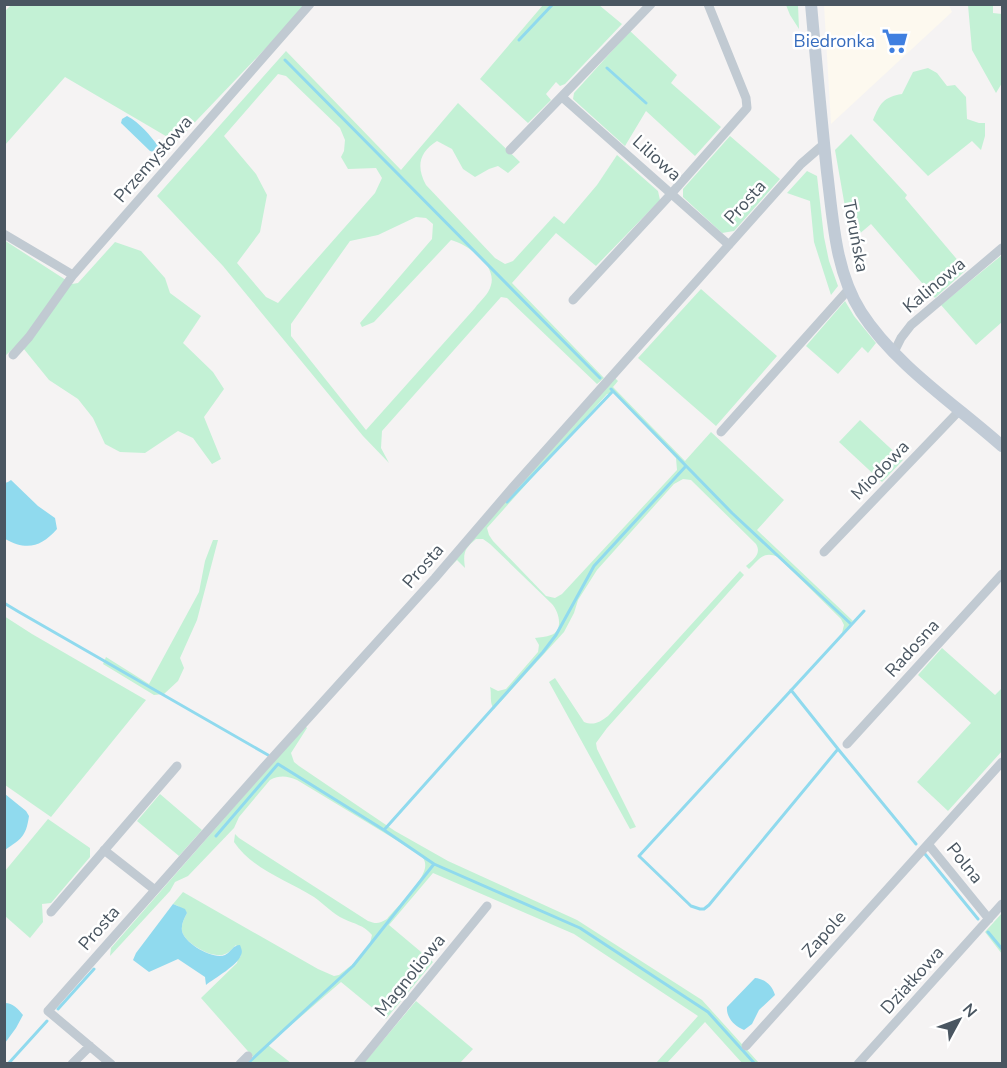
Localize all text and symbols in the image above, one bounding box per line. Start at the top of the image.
supermarket icon: Biedronka [880,26,910,56]
place label: Biedronka [794,29,875,53]
street label: Przemysłowa [108,110,198,208]
street label: Liliowa [627,130,687,186]
street label: Prosta [719,175,771,229]
street label: Toruńska [837,198,875,274]
street label: Kalinowa [898,252,970,318]
street label: Miodowa [846,435,914,505]
street label: Prosta [397,539,449,593]
street label: Radosna [880,614,944,682]
street label: Polna [941,838,989,888]
street label: Prosta [73,901,125,955]
street label: Zapole [797,905,851,963]
street label: Magnoliowa [369,929,451,1021]
street label: Działkowa [875,941,949,1019]
north arrow [929,990,989,1050]
text: N [957,999,982,1023]

